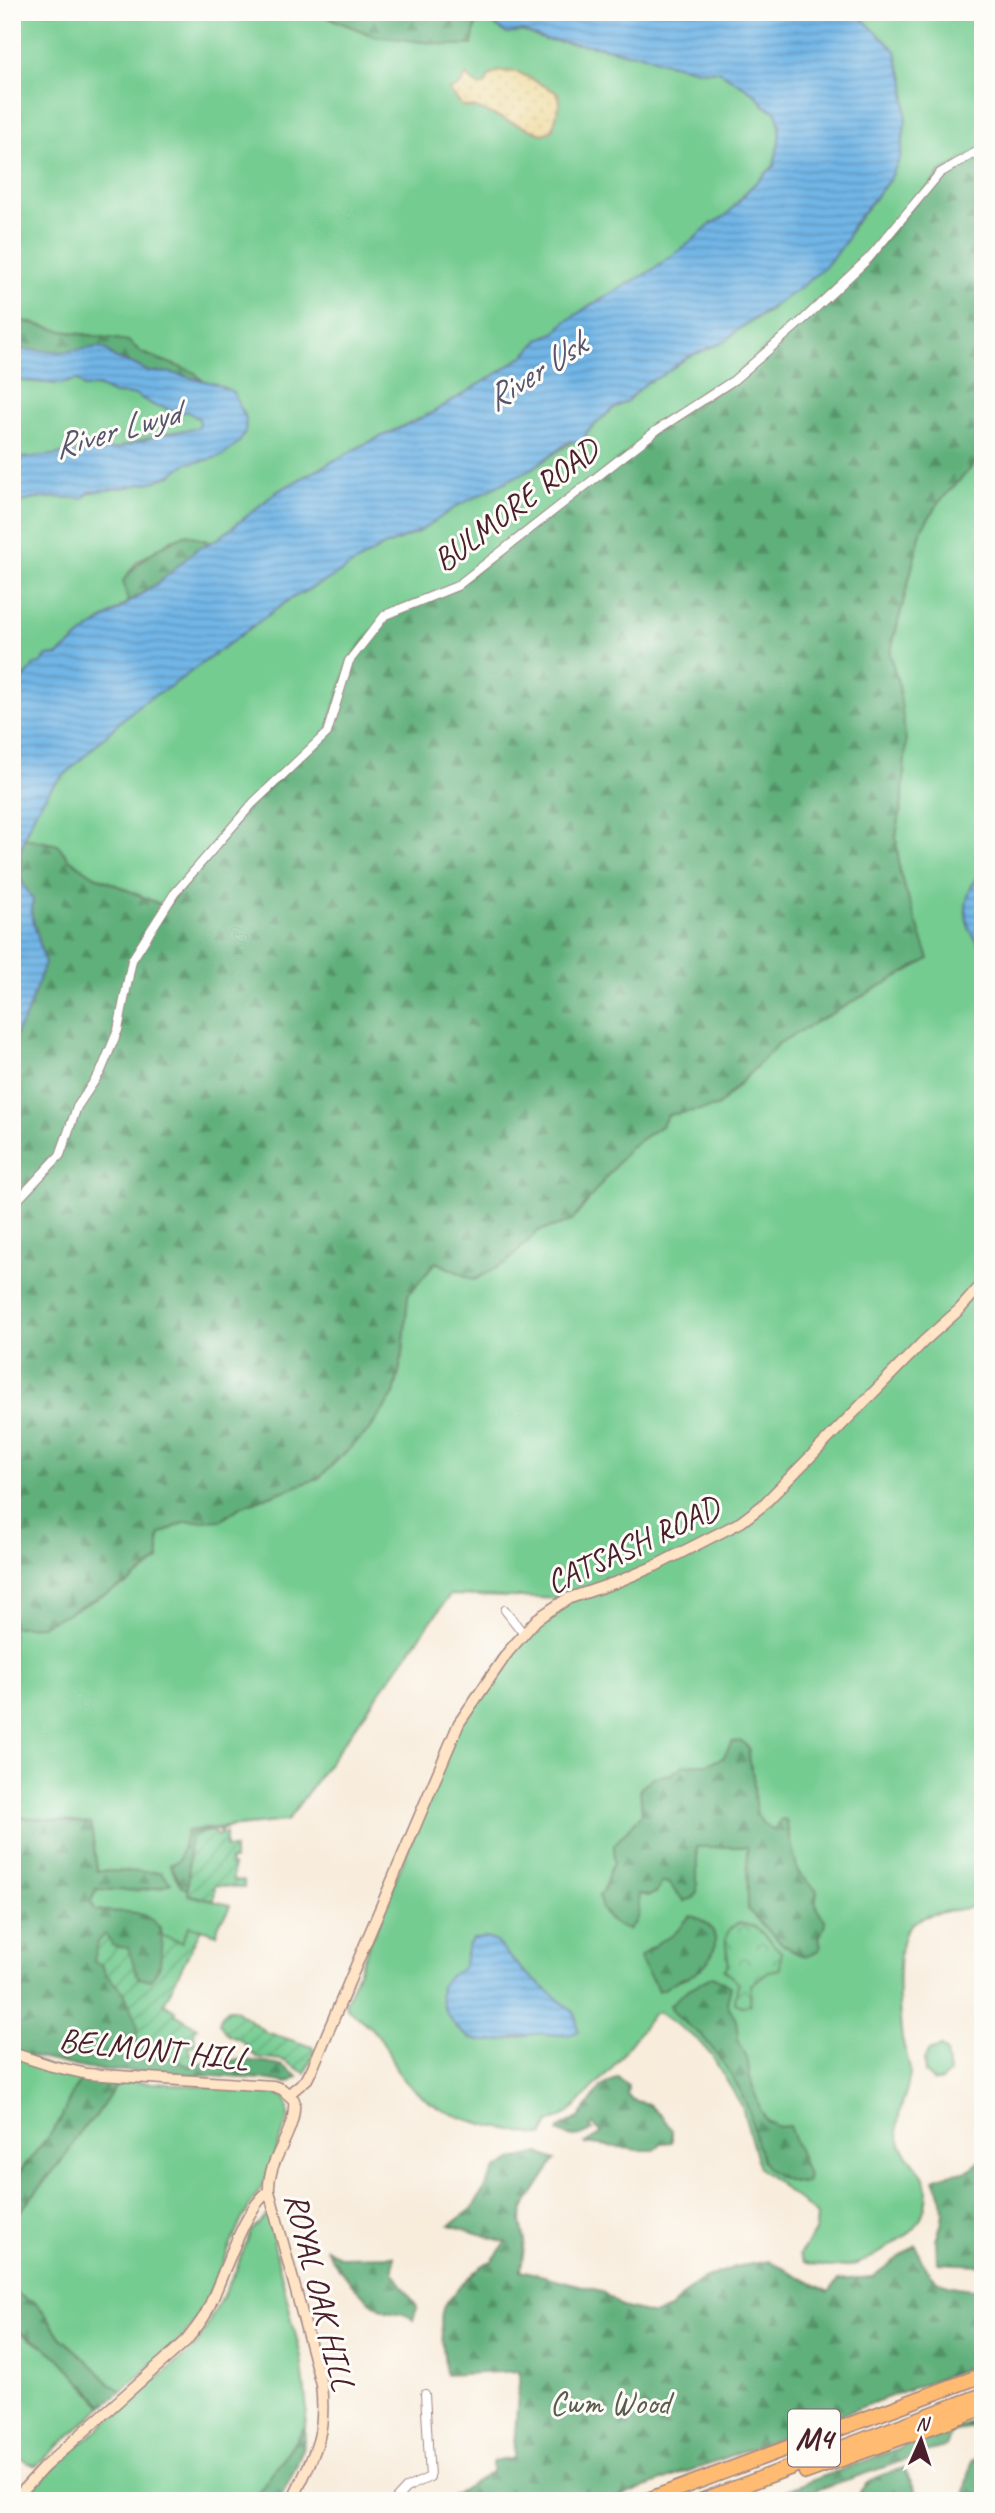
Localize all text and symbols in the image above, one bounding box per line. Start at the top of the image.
water label: River Usk [476,319,599,421]
water label: River Lwyd [48,387,194,469]
street label: BULMORE ROAD [424,427,609,581]
street label: CATSASH ROAD [539,1485,728,1603]
street label: BELMONT HILL [57,2018,251,2080]
street label: ROYAL OAK HILL [275,2188,365,2395]
park label: Cwm Wood [550,2382,675,2424]
north arrow [886,2404,956,2474]
road number: M4 [788,2410,840,2466]
text: N [915,2412,932,2436]

